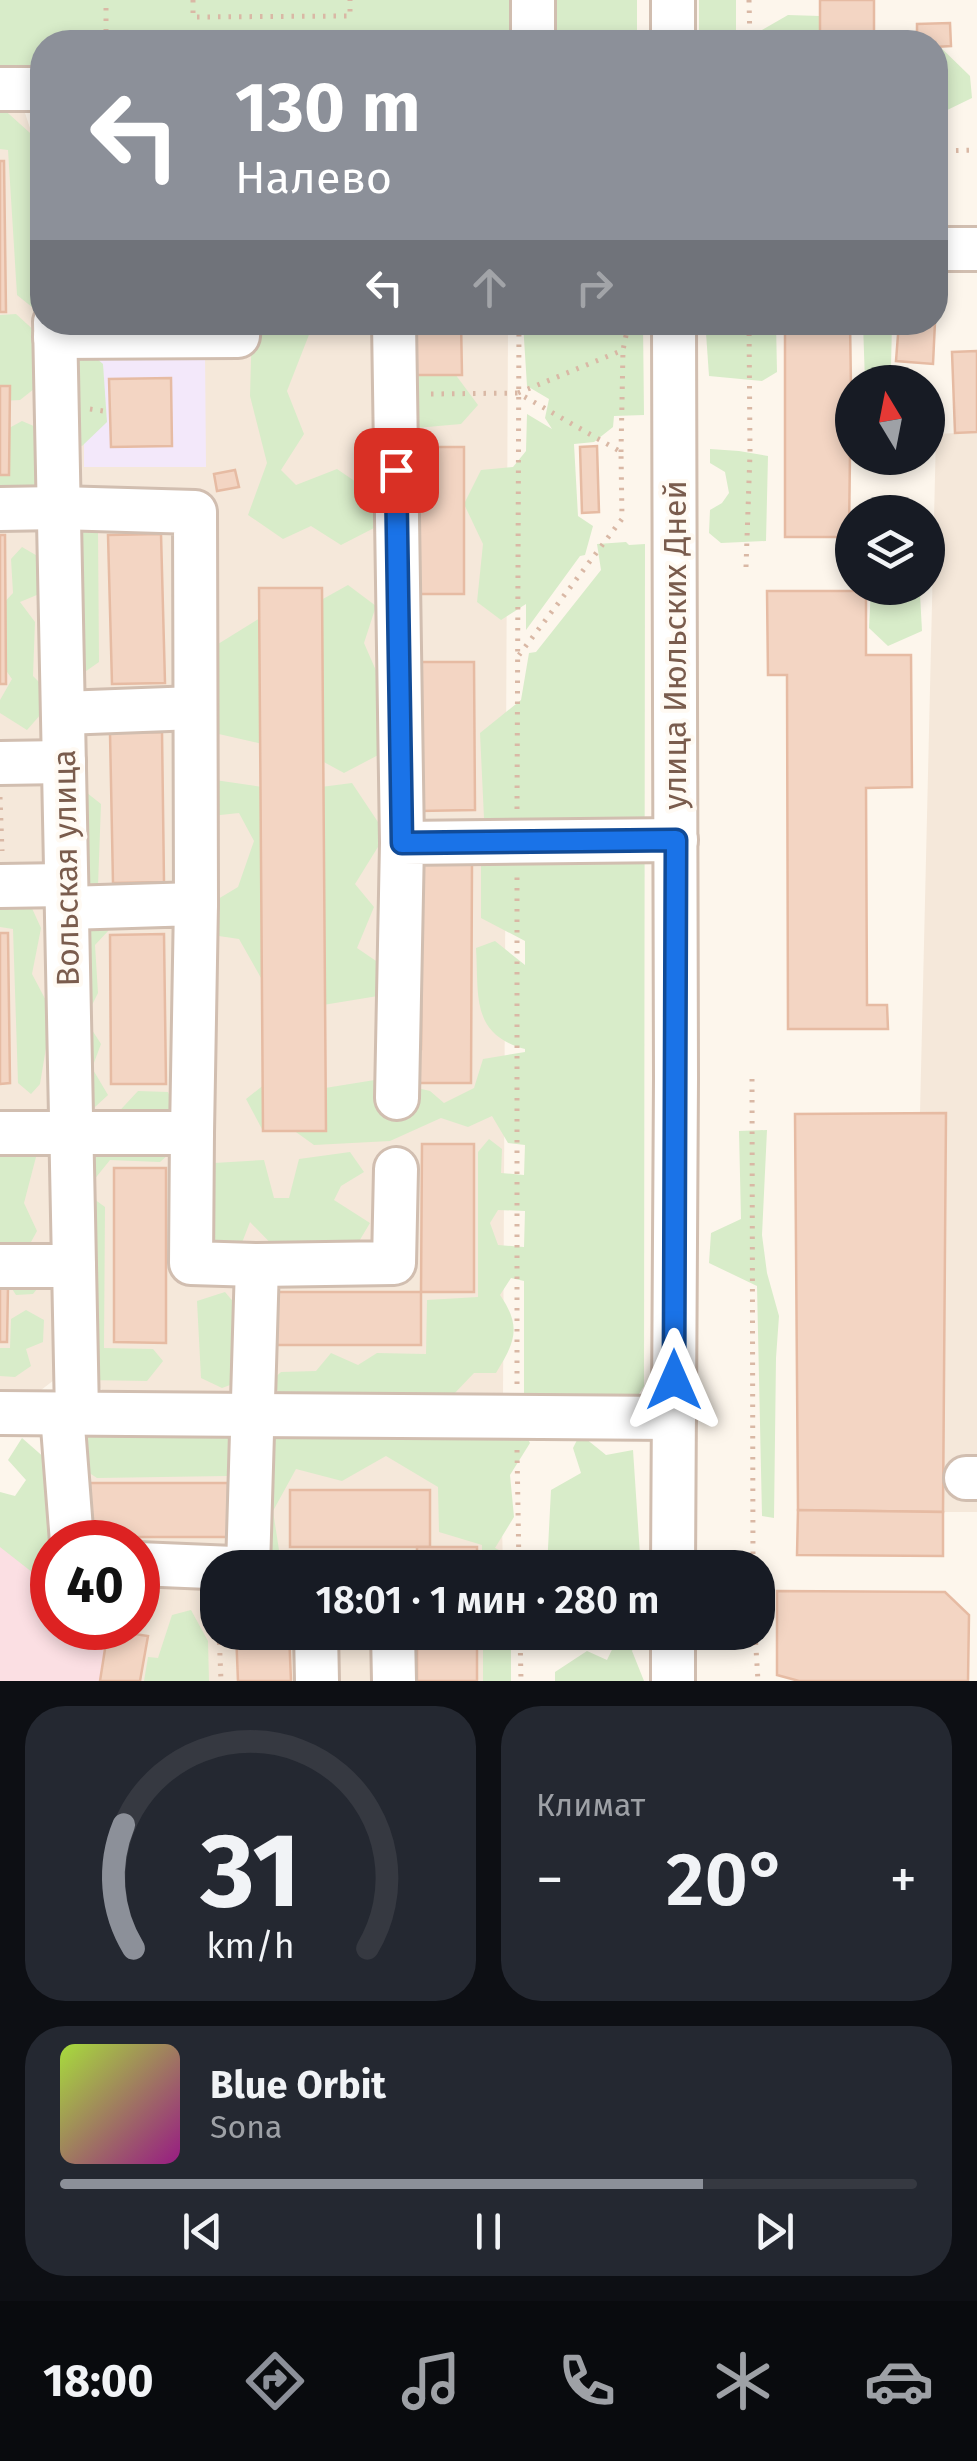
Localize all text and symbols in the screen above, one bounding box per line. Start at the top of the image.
text: 130 m [235,66,421,150]
icon: left [70,70,200,200]
text: Налево [235,151,392,205]
icon: left [357,260,412,315]
icon: ahead [462,260,517,315]
icon: right [567,260,622,315]
north arrow [835,365,945,475]
map controls [835,365,945,605]
pin [354,428,439,513]
icon: arrive [369,443,424,498]
street label: улица Июльских Дней [656,480,694,810]
button: layers [835,495,945,605]
street label: Вольская улица [45,749,87,987]
position arrow [622,1328,726,1432]
speed limit sign: 40 [30,1520,160,1650]
text: 18:01 · 1 мин · 280 m [316,1577,659,1623]
text: Климат [536,1786,645,1824]
text: 31 [199,1809,301,1934]
text: 20° [666,1835,787,1925]
text: − [536,1847,564,1913]
text: + [890,1847,917,1913]
text: km/h [206,1925,295,1967]
text: Blue Orbit [210,2062,386,2108]
text: Sona [210,2108,282,2146]
icon: previous [175,2204,230,2259]
icon: pause [461,2204,516,2259]
icon: next [747,2204,802,2259]
icon: directions [240,2346,310,2416]
icon: music [396,2346,466,2416]
icon: phone [552,2346,622,2416]
icon: climate [708,2346,778,2416]
icon: car [864,2346,934,2416]
text: 18:00 [43,2354,154,2408]

